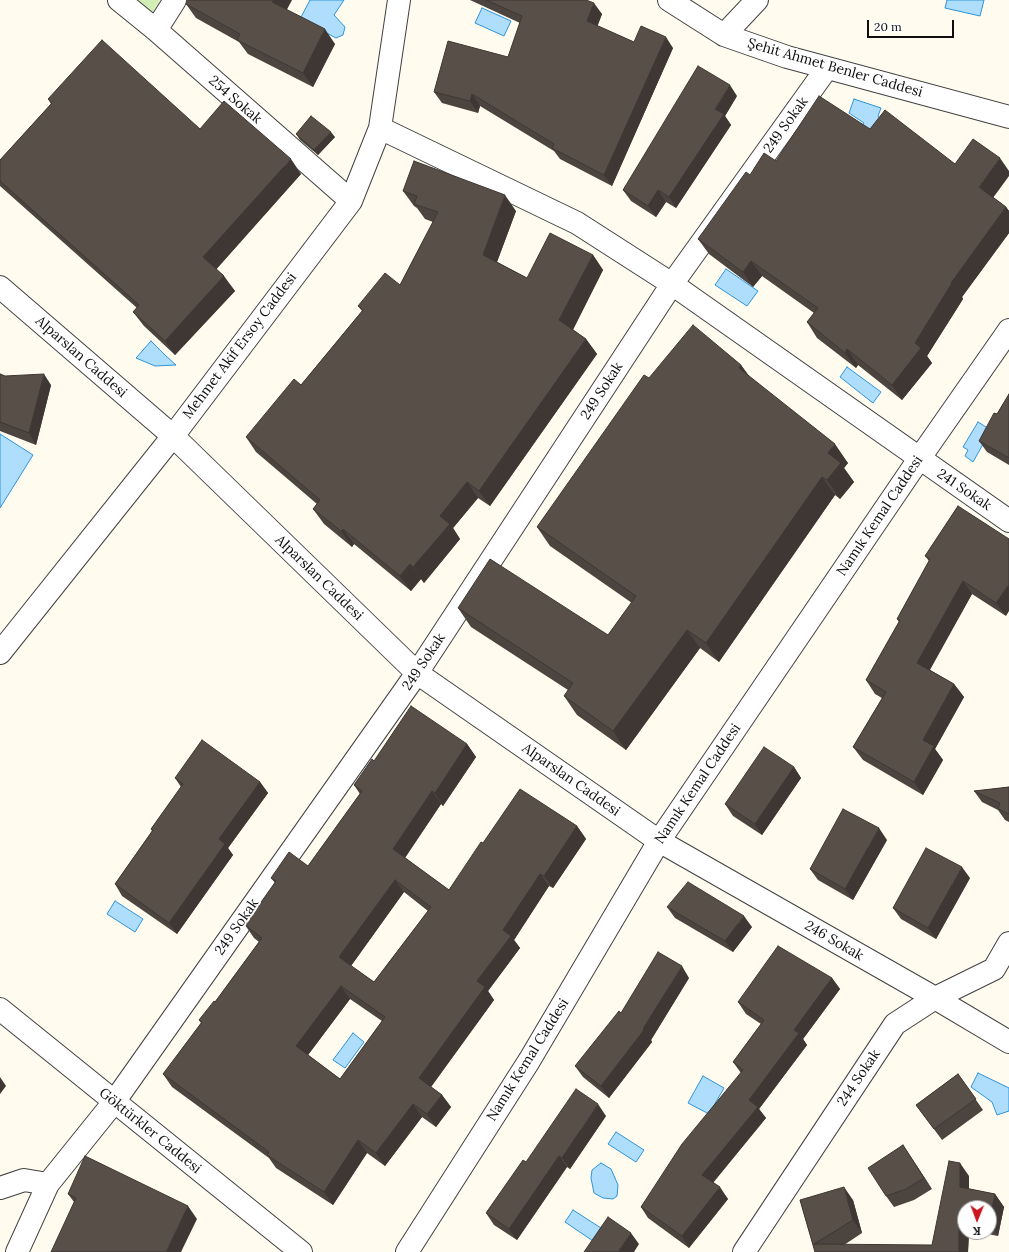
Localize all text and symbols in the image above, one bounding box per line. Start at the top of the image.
scale bar [869,12,956,38]
text: 20 m [874,19,902,34]
street label: Şehit Ahmet Benler Caddesi [746,35,924,101]
street label: 254 Sokak [205,72,265,128]
street label: 249 Sokak [760,94,812,156]
street label: Mehmet Akif Ersoy Caddesi [180,270,300,422]
street label: Alparslan Caddesi [32,313,130,401]
street label: 249 Sokak [577,359,627,423]
street label: Namık Kemal Caddesi [834,453,926,579]
street label: 241 Sokak [934,466,994,514]
street label: Alparslan Caddesi [272,532,366,624]
street label: 249 Sokak [399,630,449,694]
street label: Namık Kemal Caddesi [652,721,744,847]
street label: Alparslan Caddesi [519,740,623,820]
street label: 249 Sokak [211,896,263,958]
street label: 246 Sokak [802,917,866,965]
street label: Namık Kemal Caddesi [483,996,573,1124]
street label: 244 Sokak [834,1047,884,1109]
street label: Göktürkler Caddesi [96,1085,204,1177]
north arrow [957,1200,997,1240]
text: K [973,1224,981,1238]

